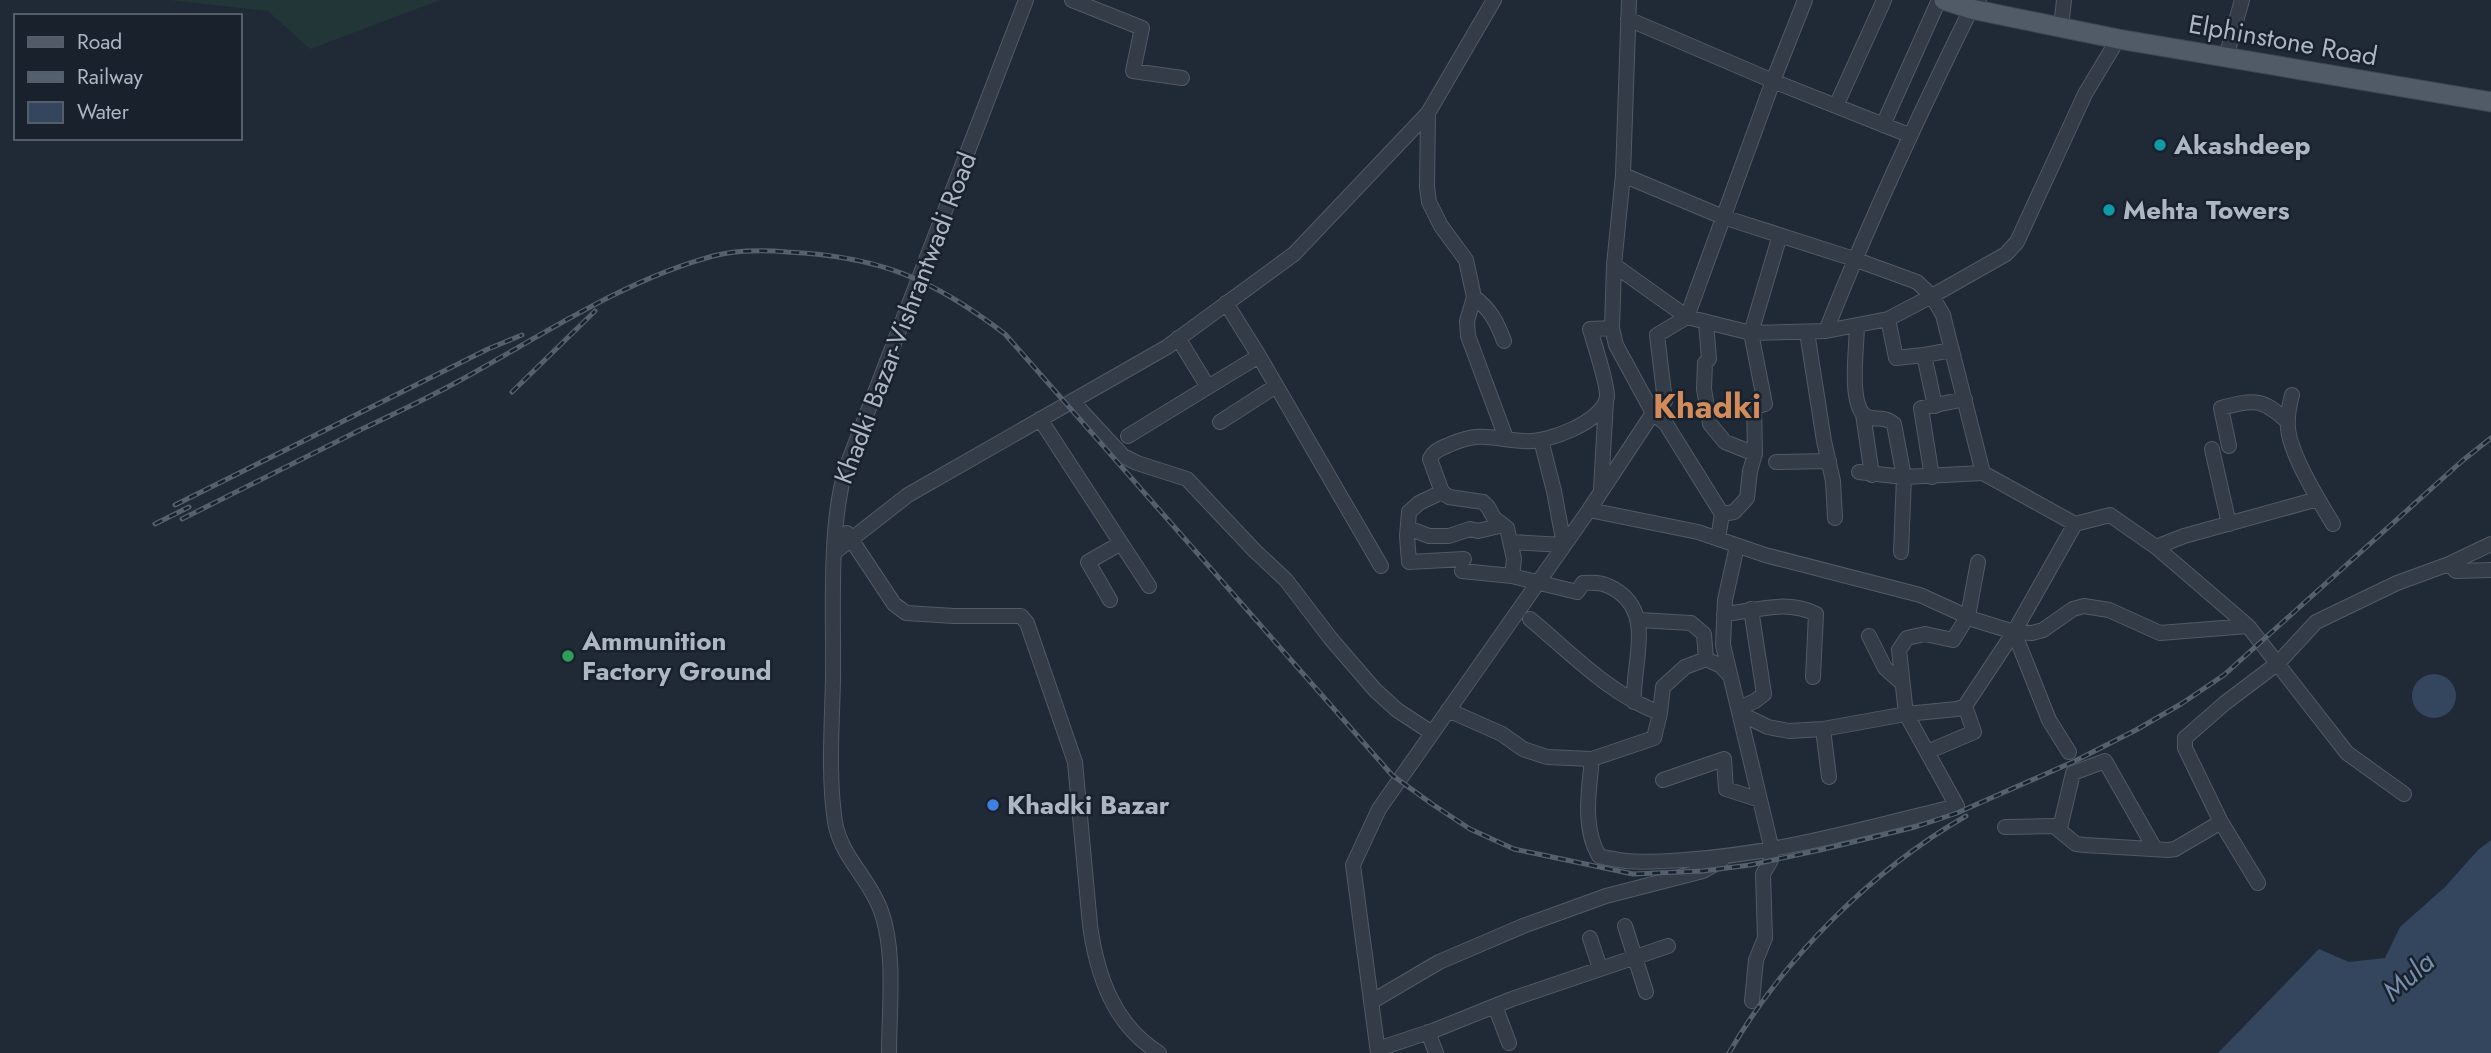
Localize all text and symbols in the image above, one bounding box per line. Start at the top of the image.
street label: Elphinstone Road [2186,5,2380,75]
legend [14,14,242,140]
text: Road [77,27,122,57]
text: Railway [77,62,143,92]
text: Water [77,97,130,127]
place label: Akashdeep [2173,126,2311,164]
marker: Akashdeep [2152,137,2168,153]
street label: Khadki Bazar-Vishrantwadi Road [824,147,986,489]
place label: Mehta Towers [2123,191,2290,229]
marker: Mehta Towers [2101,202,2117,218]
district label: Khadki [1653,383,1761,430]
place label: Ammunition Factory Ground [581,622,772,690]
marker: Ammunition Factory Ground [560,648,576,664]
place label: Khadki Bazar [1007,786,1170,824]
marker: Khadki Bazar [985,797,1001,813]
water label: Mula [2373,942,2444,1011]

